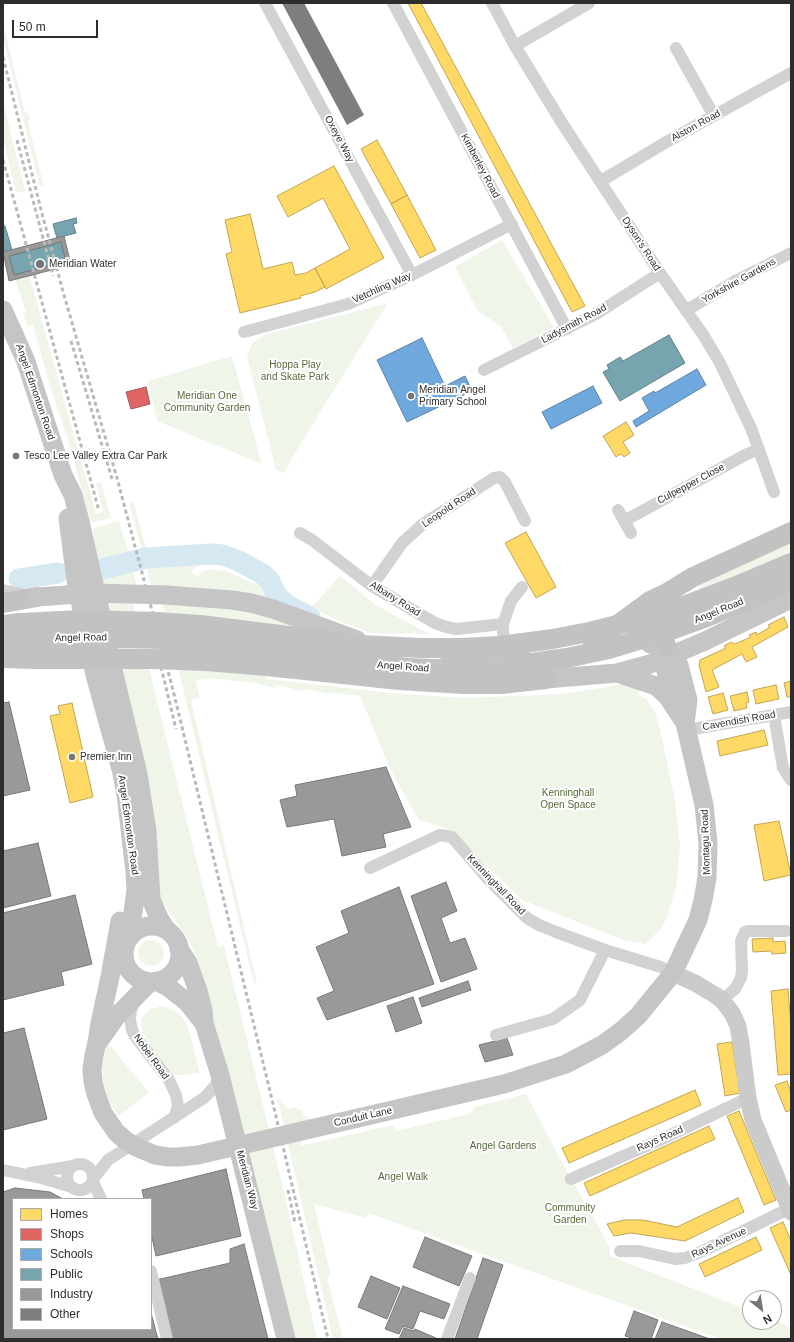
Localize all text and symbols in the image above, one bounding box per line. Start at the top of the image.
scale bar [14,12,100,38]
text: 50 m [19,20,46,34]
street label: Alston Road [669,108,723,144]
street label: Oxeye Way [322,114,356,164]
street label: Kimberley Road [458,132,502,200]
street label: Dyson's Road [619,215,663,273]
street label: Yorkshire Gardens [700,256,778,306]
marker: Meridian Water [34,258,46,270]
place label: Meridian Water [49,258,116,270]
street label: Vetchling Way [351,270,413,306]
street label: Ladysmith Road [539,302,609,346]
street label: Angel Edmonton Road [13,342,57,442]
park label: Hoppa Play and Skate Park [261,359,329,382]
place label: Meridian Angel Primary School [419,384,487,408]
park label: Meridian One Community Garden [164,390,250,414]
marker: Meridian Angel Primary School [406,391,416,401]
place label: Tesco Lee Valley Extra Car Park [24,450,167,462]
marker: Tesco Lee Valley Extra Car Park [11,451,21,461]
street label: Culpepper Close [655,461,727,507]
street label: Leopold Road [420,486,478,530]
street label: Albany Road [368,579,422,619]
street label: Angel Road [693,596,745,626]
street label: Angel Road [55,632,107,644]
street label: Angel Road [377,659,429,675]
street label: Cavendish Road [702,709,776,733]
place label: Premier Inn [80,751,132,763]
marker: Premier Inn [67,752,77,762]
street label: Angel Edmonton Road [115,774,141,876]
park label: Kenninghall Open Space [540,787,596,810]
street label: Montagu Road [699,809,713,875]
street label: Kenninghall Road [464,852,528,918]
street label: Nobel Road [131,1032,171,1082]
street label: Conduit Lane [333,1104,393,1130]
street label: Rays Road [635,1123,685,1155]
park label: Angel Gardens [470,1140,536,1152]
street label: Meridian Way [233,1149,261,1211]
park label: Angel Walk [378,1171,428,1183]
legend [12,1198,152,1330]
park label: Community Garden [545,1202,595,1226]
text: Homes [50,1207,88,1221]
street label: Rays Avenue [690,1225,748,1261]
text: Shops [50,1227,84,1241]
text: Schools [50,1247,93,1261]
text: Public [50,1267,83,1281]
text: Industry [50,1287,93,1301]
north arrow [742,1290,782,1330]
text: Other [50,1307,80,1321]
text: N [761,1312,774,1327]

